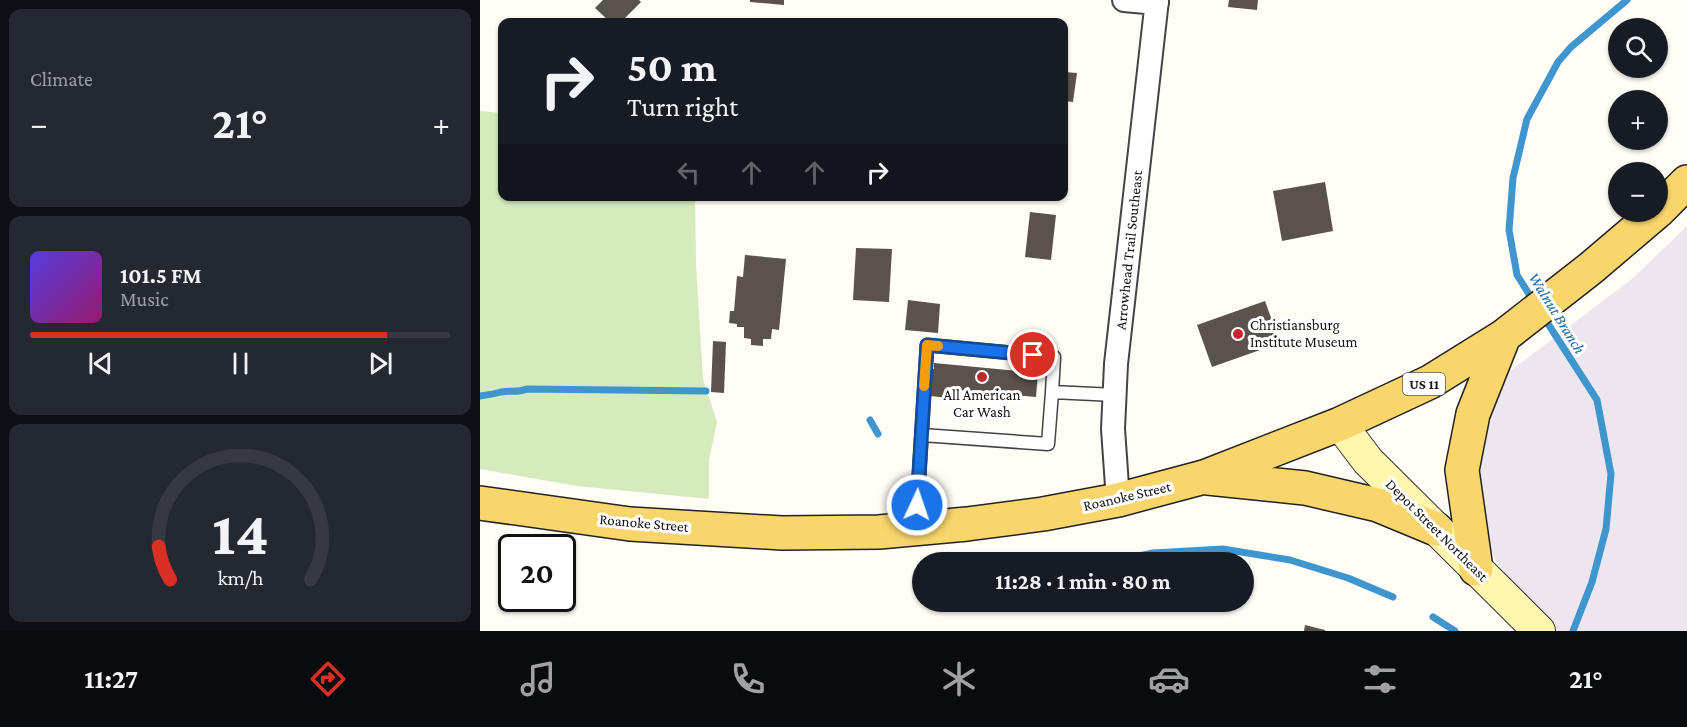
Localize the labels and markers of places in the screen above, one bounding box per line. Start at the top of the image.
place label: Christiansburg Institute Museum [1250,317,1357,350]
marker: Christiansburg Institute Museum [1231,327,1245,341]
pin [1007,329,1058,380]
marker: All American Car Wash [975,370,989,384]
place label: All American Car Wash [944,387,1020,420]

